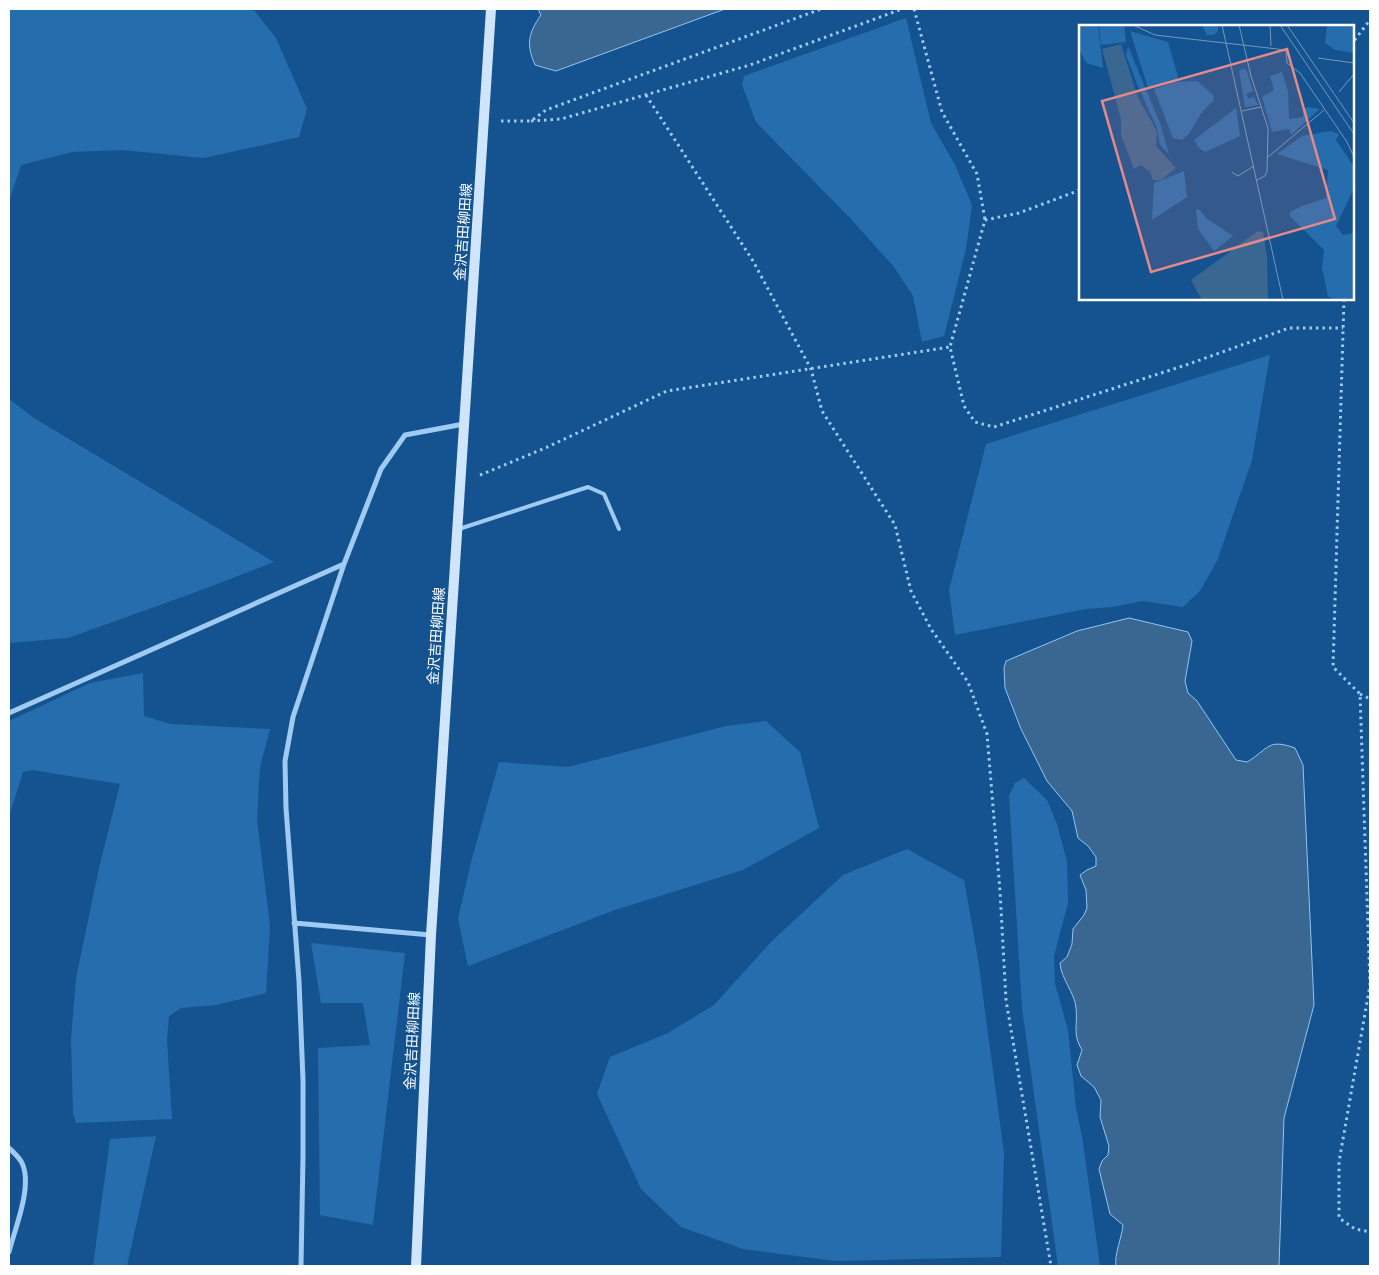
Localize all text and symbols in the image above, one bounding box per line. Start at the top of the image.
inset map [1079,25,1354,300]
street label: 金沢吉田柳田線 [452,183,474,281]
street label: 金沢吉田柳田線 [425,587,447,685]
street label: 金沢吉田柳田線 [401,992,423,1090]

